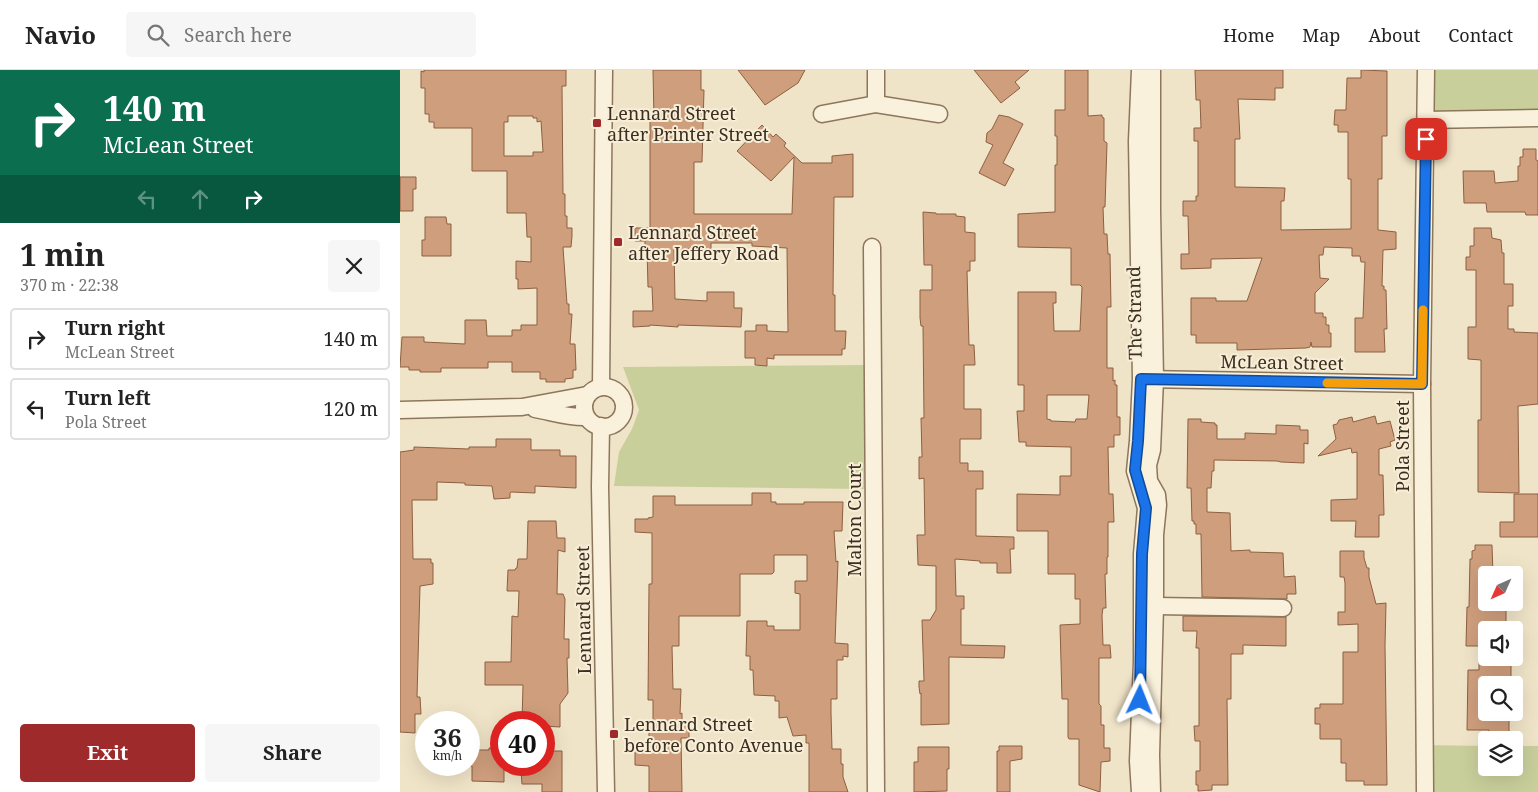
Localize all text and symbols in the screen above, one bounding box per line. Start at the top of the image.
search box [126,12,476,57]
text: Navio [25,18,96,51]
icon: search [144,21,172,49]
text: Search here [184,22,292,48]
text: Home [1223,23,1274,47]
text: Map [1302,23,1340,47]
text: About [1368,23,1420,47]
text: Contact [1448,23,1513,47]
text: 140 m [103,84,206,131]
icon: right [20,90,85,155]
place label: Lennard Street after Printer Street [607,101,769,146]
marker: Lennard Street after Printer Street [591,117,603,129]
pin [1405,118,1447,160]
icon: arrive [1412,125,1440,153]
text: McLean Street [103,129,254,159]
icon: left [133,185,161,213]
icon: ahead [186,185,214,213]
icon: right [239,185,267,213]
place label: Lennard Street after Jeffery Road [628,220,779,265]
text: 1 min [20,234,105,275]
marker: Lennard Street after Jeffery Road [612,236,624,248]
button: close [328,240,380,292]
street label: The Strand [1121,266,1147,360]
text: 370 m · 22:38 [20,274,119,296]
text: Turn right [65,315,165,341]
icon: right [22,325,50,353]
text: 140 m [323,326,378,352]
text: McLean Street [65,341,175,363]
street label: McLean Street [1220,349,1344,375]
text: Turn left [65,385,151,411]
icon: left [22,395,50,423]
text: 120 m [323,396,378,422]
street label: Pola Street [1390,400,1414,492]
text: Pola Street [65,411,147,433]
street label: Malton Court [842,463,866,577]
street label: Lennard Street [570,545,596,675]
north arrow [1478,566,1522,611]
map controls [1478,566,1523,776]
button: sound [1478,621,1523,666]
position arrow [1113,673,1165,725]
button: search [1478,676,1523,721]
speed limit sign: 40 [490,711,555,776]
place label: Lennard Street before Conto Avenue [624,712,803,757]
text: 36 [433,720,462,754]
button: Exit [20,724,195,782]
button: Share [205,724,380,782]
marker: Lennard Street before Conto Avenue [608,728,620,740]
button: layers [1478,731,1523,776]
text: km/h [433,747,462,764]

